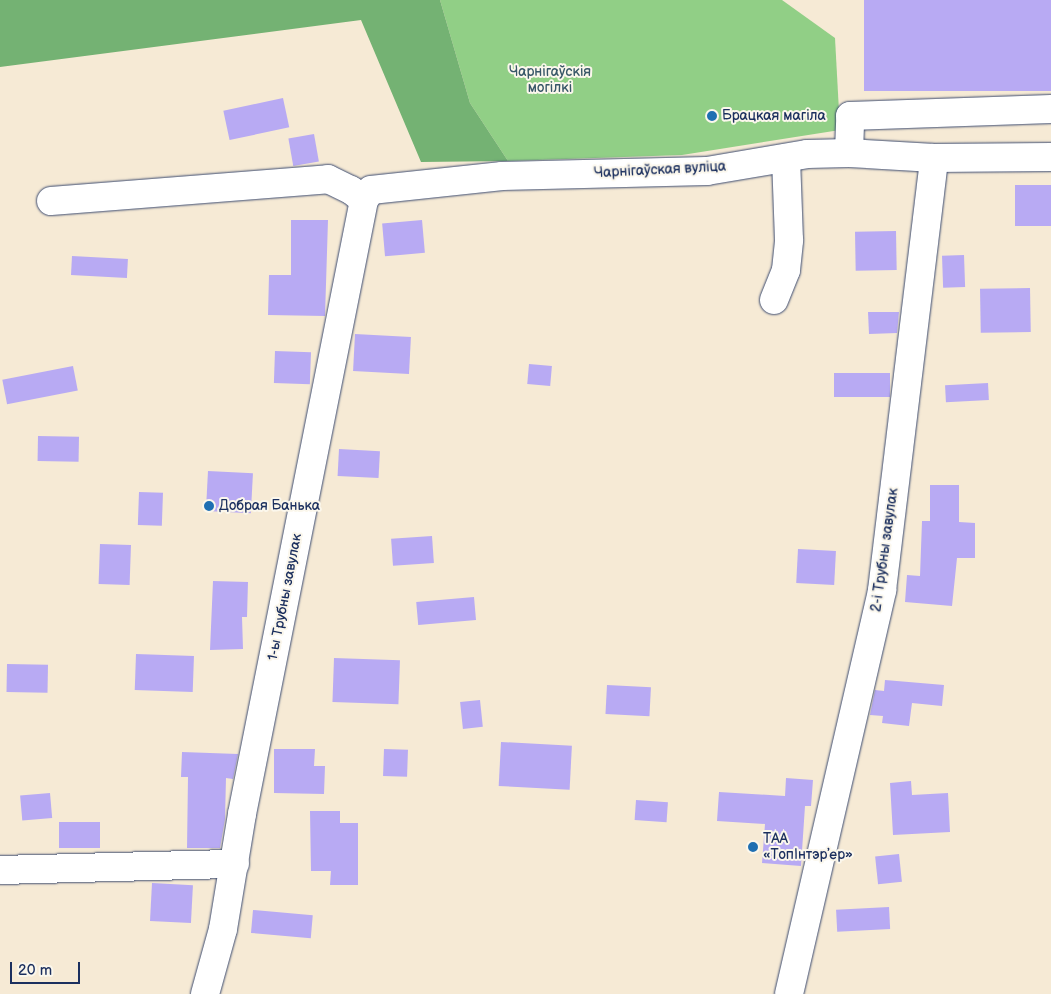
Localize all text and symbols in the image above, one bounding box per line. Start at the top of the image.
park label: Чарнігаўскія могілкі [509,64,591,96]
place label: Брацкая магіла [722,108,826,124]
marker: Брацкая магіла [706,110,718,122]
street label: Чарнігаўская вуліца [593,158,727,182]
street label: 2-і Трубны завулак [868,487,902,613]
place label: Добрая Банька [219,498,320,514]
marker: Добрая Банька [203,500,215,512]
street label: 1-ы Трубны завулак [264,532,306,662]
place label: ТАА «ТопІнтэрʼер» [763,831,853,864]
marker: ТАА «ТопІнтэрʼер» [747,841,759,853]
scale bar [12,952,82,984]
text: 20 m [18,961,52,980]

